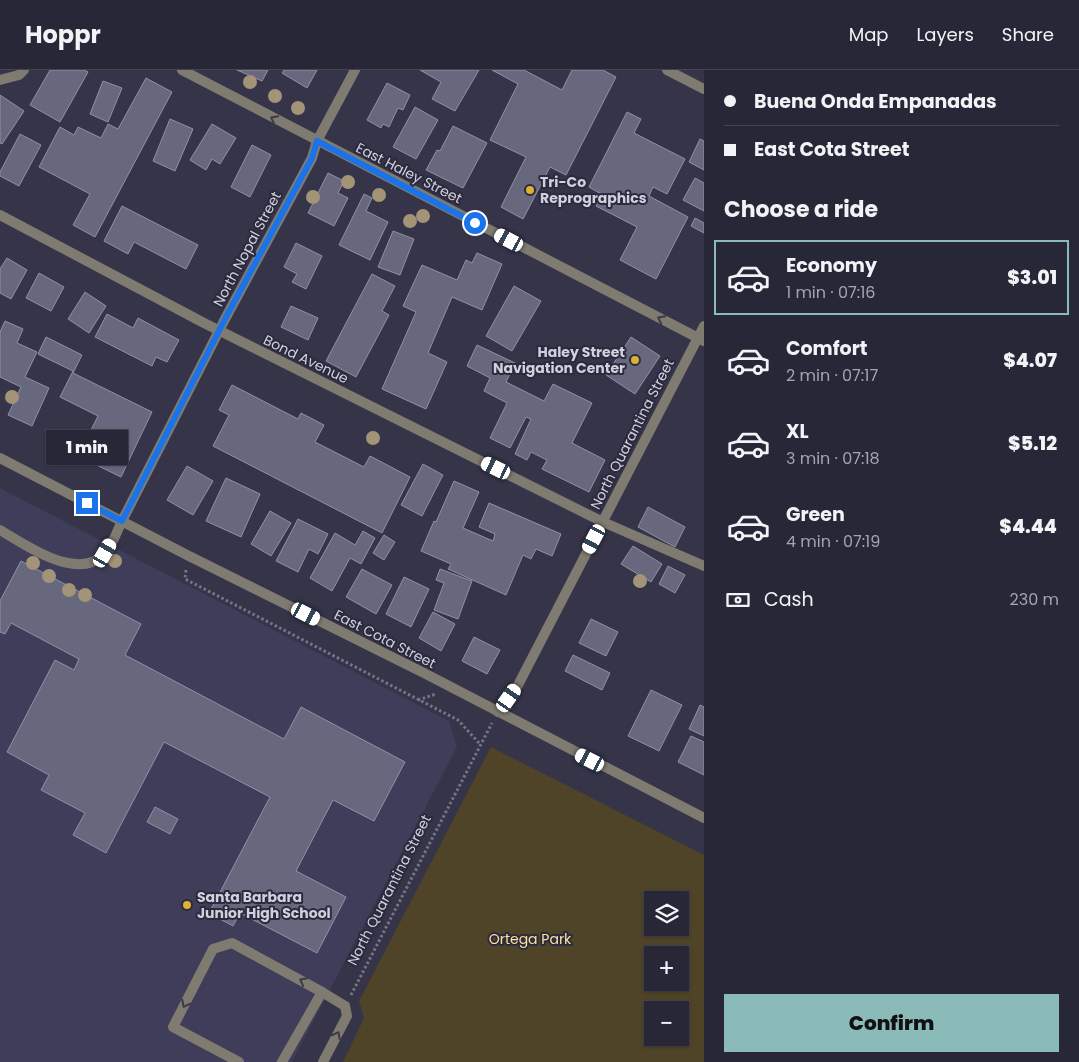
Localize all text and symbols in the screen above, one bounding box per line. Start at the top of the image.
text: Hoppr [25,18,101,51]
text: Map [849,22,889,47]
text: Layers [917,22,974,47]
text: Share [1002,22,1054,47]
text: Buena Onda Empanadas [754,88,997,115]
one-way arrow [270,115,279,125]
text: East Cota Street [754,136,909,163]
street label: East Haley Street [352,138,466,208]
place label: Tri-Co Reprographics [540,172,647,208]
marker: Tri-Co Reprographics [524,184,536,196]
street label: North Nopal Street [208,188,286,310]
text: Choose a ride [724,194,878,225]
route start [464,212,486,234]
car [492,226,525,254]
text: Economy [786,252,877,279]
icon: car [726,255,771,300]
text: $3.01 [1007,264,1057,291]
text: 1 min · 07:16 [786,281,875,304]
one-way arrow [657,315,666,325]
street label: Bond Avenue [260,330,352,388]
text: Comfort [786,335,868,362]
icon: car [726,338,771,383]
place label: Haley Street Navigation Center [493,342,625,378]
text: $4.07 [1003,347,1057,374]
marker: Haley Street Navigation Center [629,354,641,366]
street label: North Quarantina Street [585,355,679,513]
text: 2 min · 07:17 [786,364,878,387]
text: XL [786,418,809,445]
icon: car [726,421,771,466]
callout: 1 min [46,430,128,466]
text: $5.12 [1008,430,1057,457]
text: 1 min [66,436,108,459]
text: 3 min · 07:18 [786,447,880,470]
car [479,455,512,481]
route end [76,492,98,514]
text: Green [786,501,845,528]
icon: car [726,504,771,549]
text: $4.44 [999,513,1057,540]
car [580,522,607,556]
text: 4 min · 07:19 [786,530,880,553]
car [91,536,118,570]
icon: cash [724,586,752,614]
text: Cash [764,586,814,613]
text: 230 m [1010,588,1059,611]
car [289,601,322,627]
street label: East Cota Street [331,605,439,673]
car [494,681,523,715]
car [573,747,606,773]
street label: North Quarantina Street [342,811,436,969]
place label: Santa Barbara Junior High School [197,887,331,923]
map controls [644,891,689,1046]
button: layers [644,891,689,936]
marker: Santa Barbara Junior High School [181,899,193,911]
park label: Ortega Park [489,929,572,949]
button: + [644,946,689,991]
one-way arrow [299,977,308,987]
button: Confirm [724,994,1059,1052]
one-way arrow [181,999,191,1008]
button: − [644,1001,689,1046]
one-way arrow [331,1031,341,1040]

